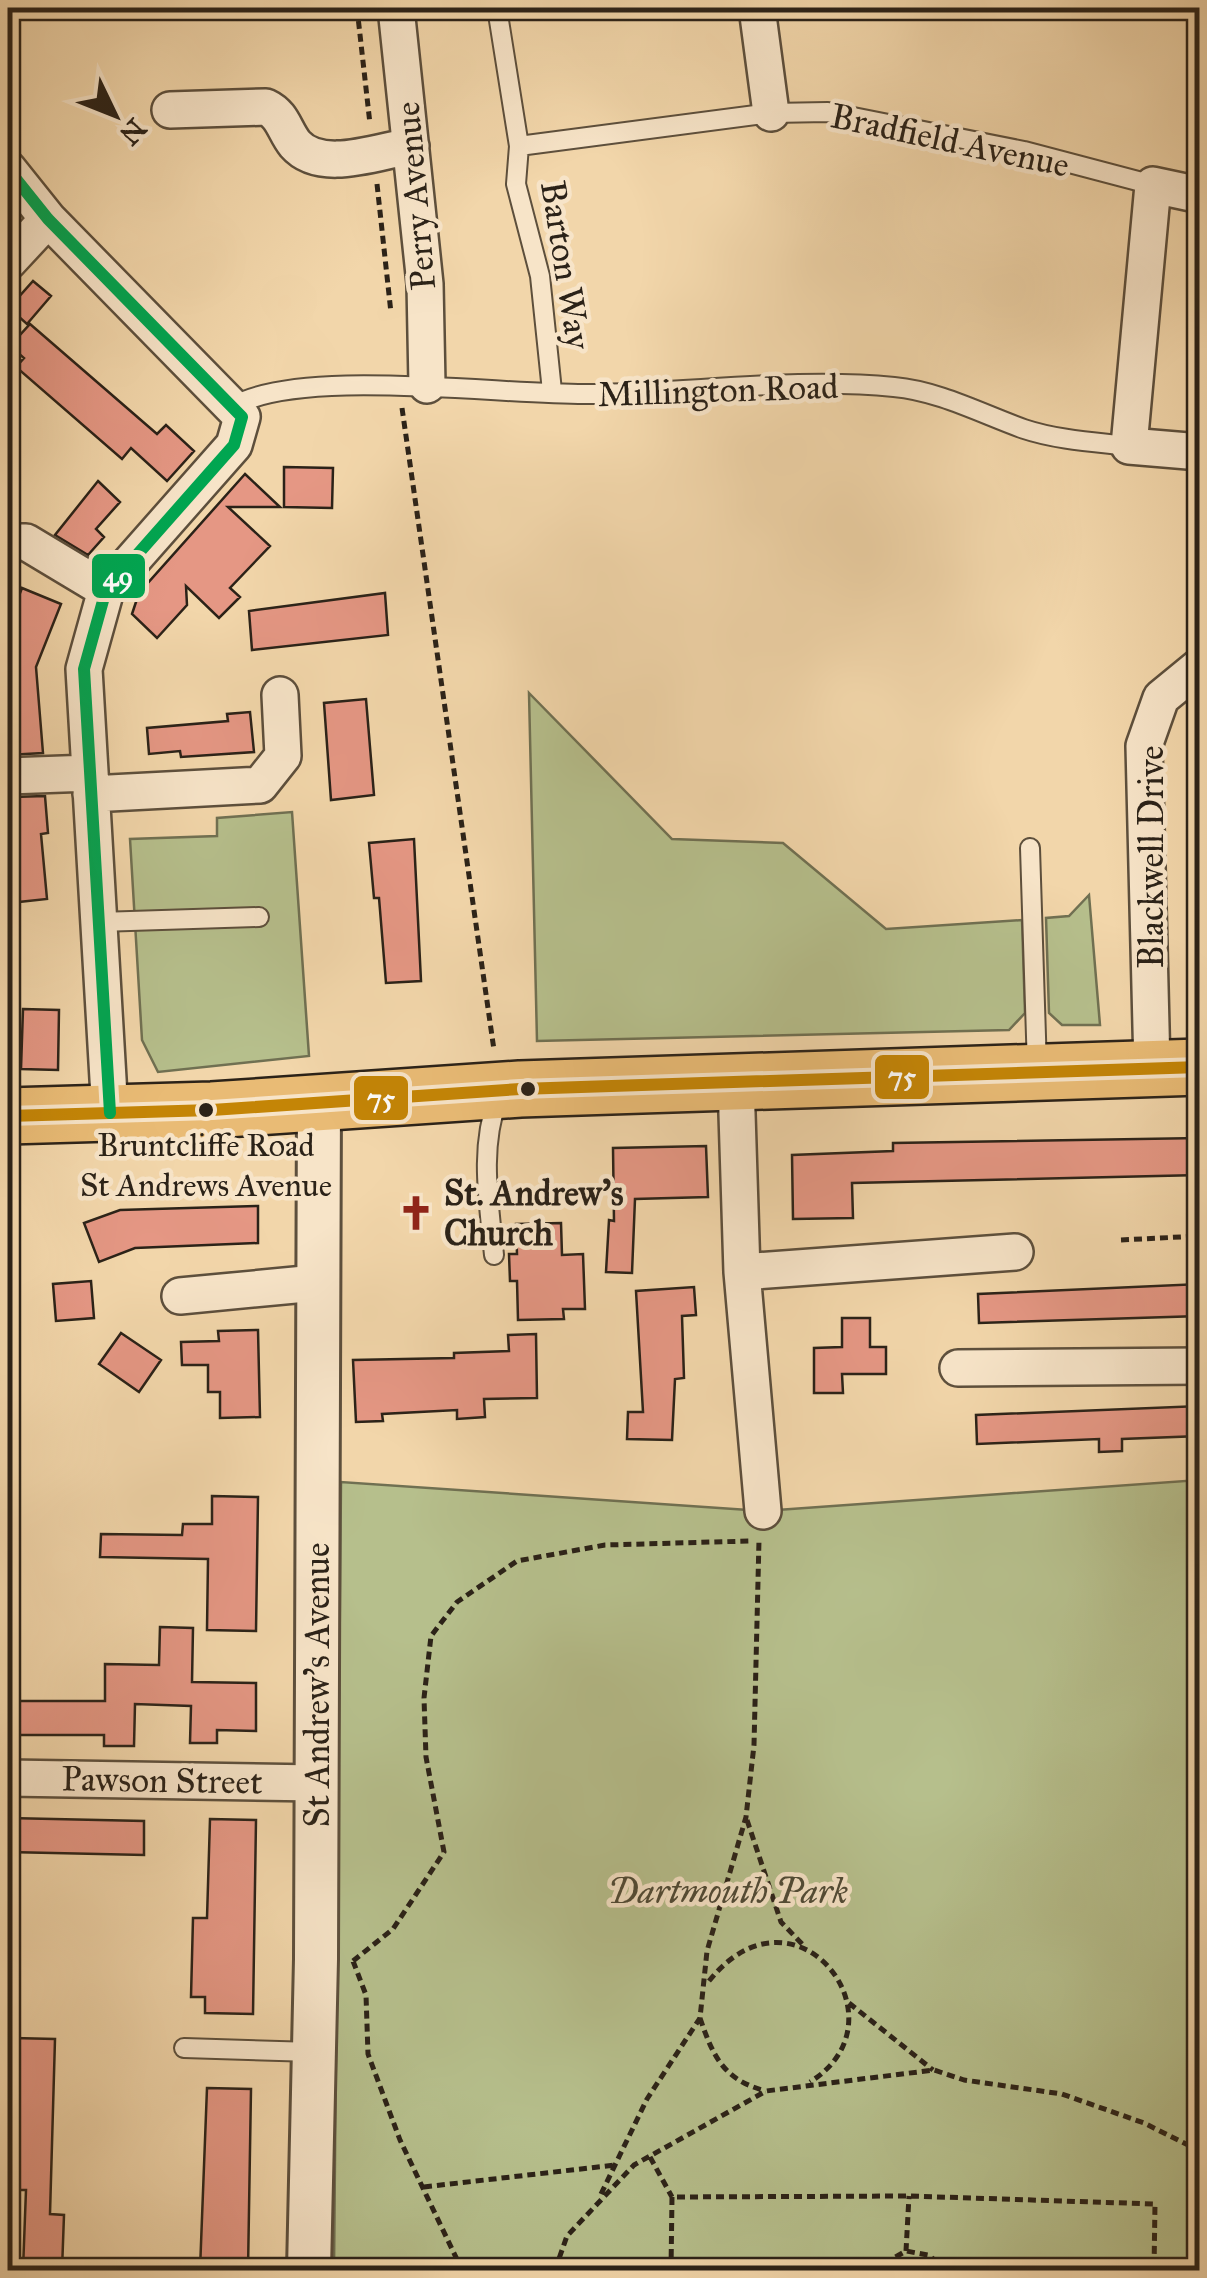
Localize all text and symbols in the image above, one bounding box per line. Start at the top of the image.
north arrow [65,65,165,165]
street label: Bradfield Avenue [827,94,1073,187]
street label: Perry Avenue [386,100,445,292]
text: N [112,111,154,153]
street label: Barton Way [531,178,600,353]
street label: Millington Road [597,365,840,416]
line badge: 49 [90,552,147,600]
text: 49 [103,559,133,594]
street label: Blackwell Drive [1130,746,1173,969]
line badge: 75 [873,1053,931,1101]
text: 75 [888,1059,916,1094]
line badge: 75 [352,1074,410,1122]
unlabelled marker [518,1079,538,1099]
text: 75 [367,1081,395,1116]
marker: Bruntcliffe Road St Andrews Avenue [196,1100,216,1120]
place label: Bruntcliffe Road St Andrews Avenue [80,1126,332,1205]
place label: St. Andrew's Church [444,1172,624,1255]
church icon: St. Andrew's Church [397,1194,435,1232]
street label: St Andrew's Avenue [296,1543,339,1827]
street label: Pawson Street [61,1757,263,1804]
park label: Dartmouth Park [608,1870,849,1913]

